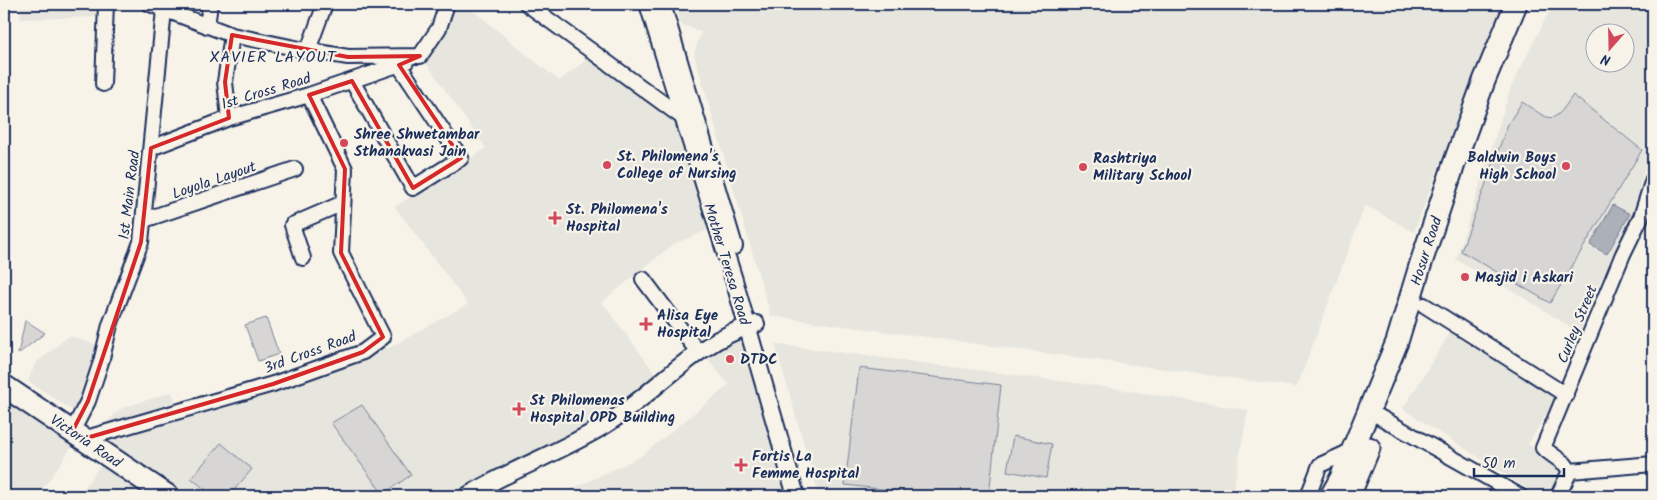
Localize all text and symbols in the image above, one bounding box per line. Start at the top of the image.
north arrow [1584,22,1634,72]
district label: XAVIER LAYOUT [210,45,337,70]
text: N [1598,47,1614,71]
street label: 1st Cross Road [219,67,315,117]
place label: Shree Shwetambar Sthanakvasi Jain [354,123,480,164]
marker: Shree Shwetambar Sthanakvasi Jain [338,137,350,149]
place label: St. Philomena's College of Nursing [617,145,736,186]
place label: Baldwin Boys High School [1467,146,1556,187]
place label: Rashtriya Military School [1093,147,1191,188]
street label: 1st Main Road [113,149,147,241]
street label: Loyola Layout [169,155,260,207]
marker: St. Philomena's College of Nursing [601,159,613,171]
marker: Baldwin Boys High School [1560,160,1572,172]
marker: Rashtriya Military School [1077,161,1089,173]
place label: St. Philomena's Hospital [566,198,668,239]
street label: Mother Teresa Road [696,200,756,329]
marker: St. Philomena's Hospital [548,211,562,225]
street label: Hosur Road [1404,213,1450,289]
place label: Masjid i Askari [1475,266,1574,290]
marker: Masjid i Askari [1459,271,1471,283]
street label: Curley Street [1551,281,1605,367]
place label: Alisa Eye Hospital [657,304,719,345]
marker: Alisa Eye Hospital [639,317,653,331]
street label: 3rd Cross Road [261,325,360,381]
place label: DTDC [740,348,777,372]
marker: DTDC [724,353,736,365]
place label: St Philomenas Hospital OPD Building [530,389,675,430]
marker: St Philomenas Hospital OPD Building [512,402,526,416]
street label: Victoria Road [45,409,127,475]
place label: Fortis La Femme Hospital [752,445,859,486]
scale bar [1474,445,1564,477]
text: 50 m [1482,452,1516,476]
marker: Fortis La Femme Hospital [734,458,748,472]

